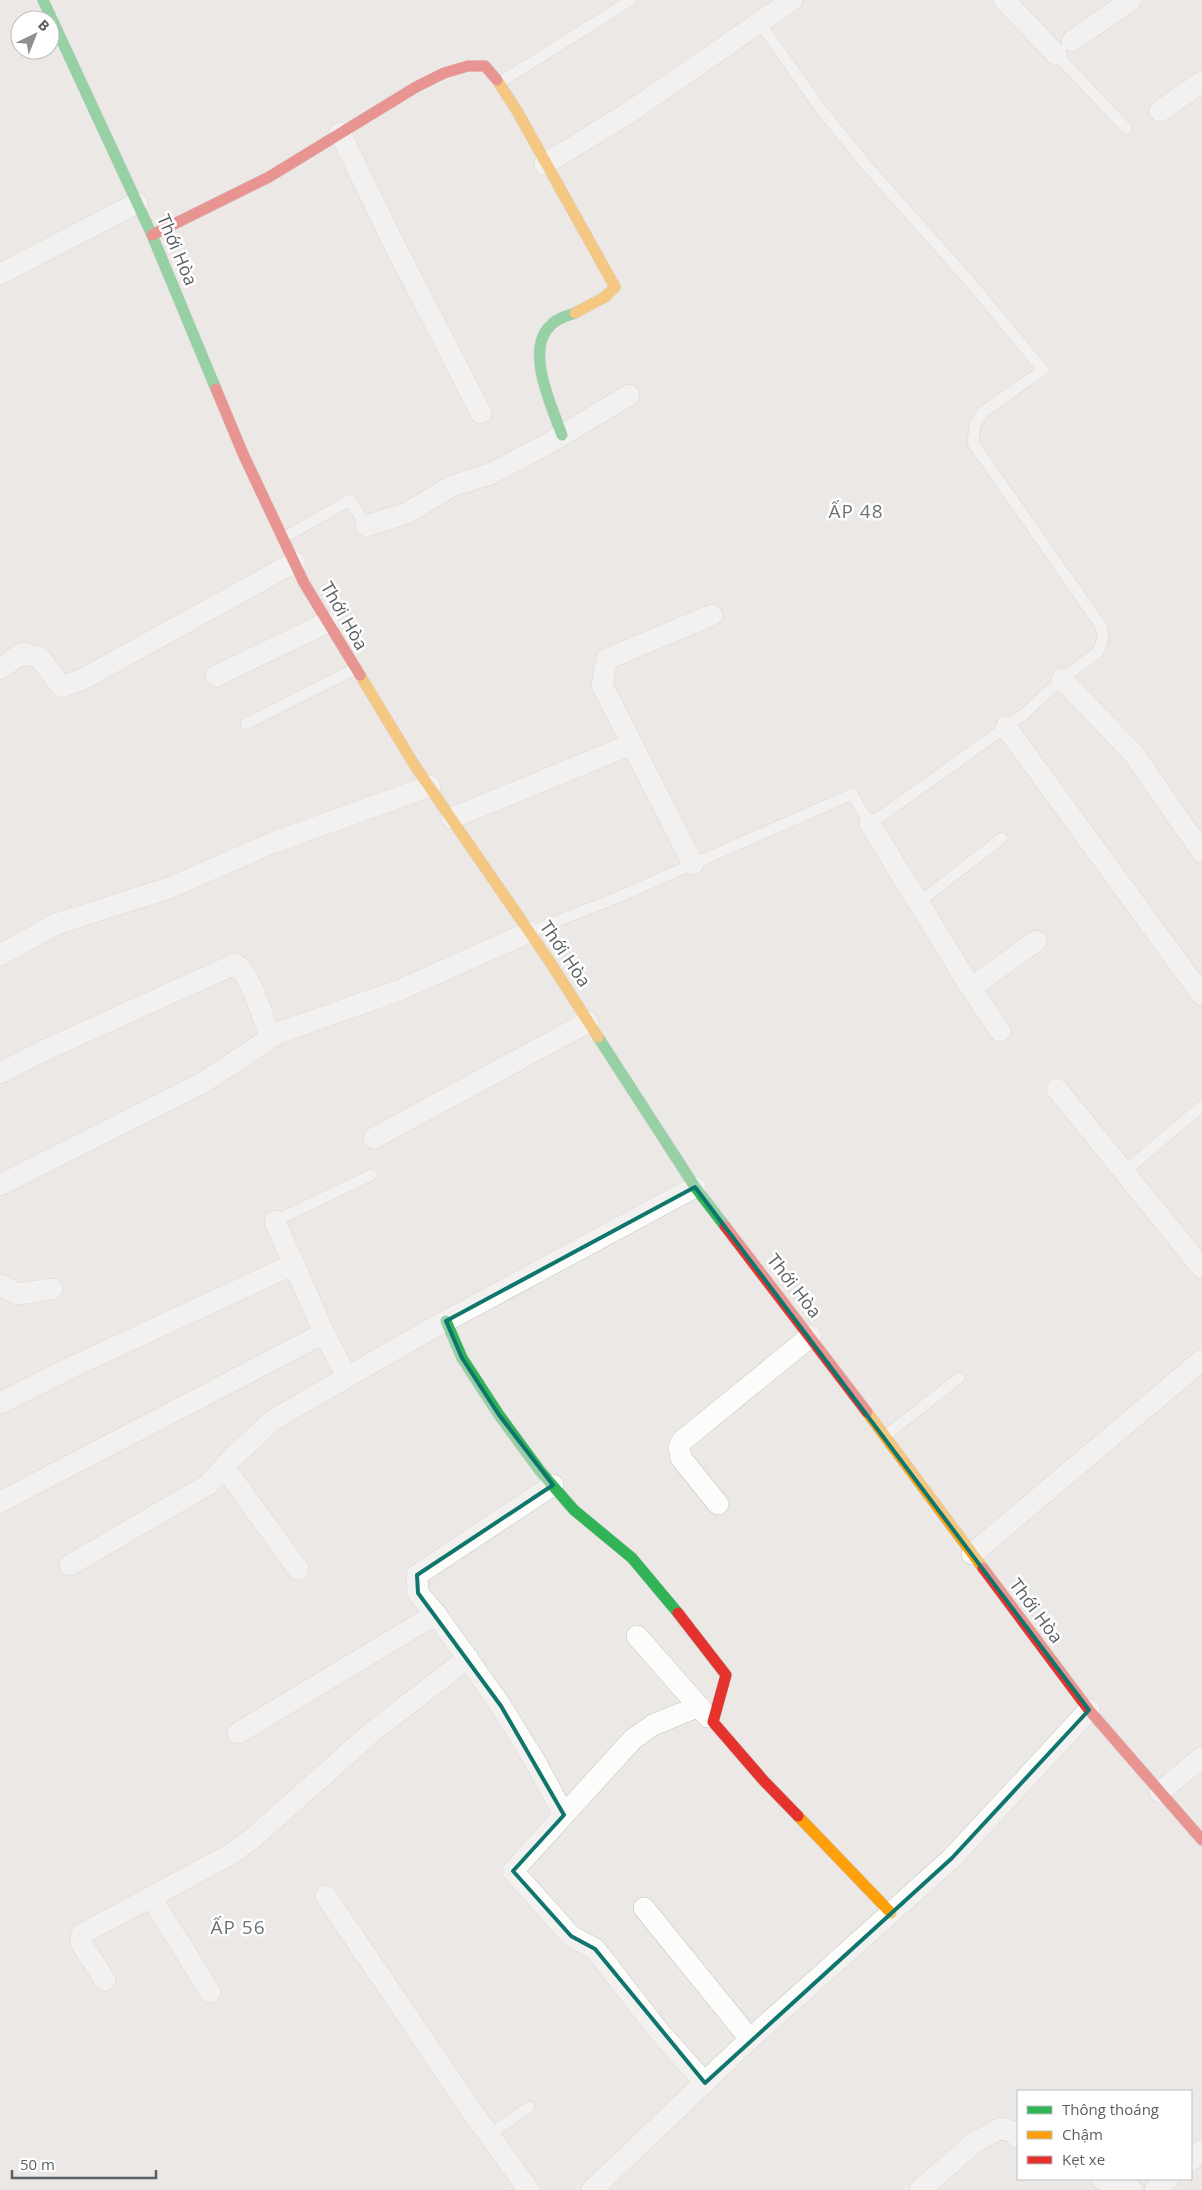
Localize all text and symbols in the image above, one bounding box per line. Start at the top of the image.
north arrow [10,10,60,60]
text: B [34,15,54,35]
street label: Thới Hòa [152,210,204,289]
district label: ẤP 48 [828,498,884,524]
street label: Thới Hòa [316,577,374,654]
street label: Thới Hòa [535,916,597,991]
street label: Thới Hòa [762,1248,827,1322]
street label: Thới Hòa [1005,1573,1069,1648]
district label: ẤP 56 [210,1914,266,1940]
legend [1017,2090,1192,2180]
text: Thông thoáng [1062,2099,1159,2119]
text: Chậm [1062,2124,1103,2144]
scale bar [12,2148,156,2180]
text: Kẹt xe [1062,2149,1105,2169]
text: 50 m [20,2154,55,2174]

